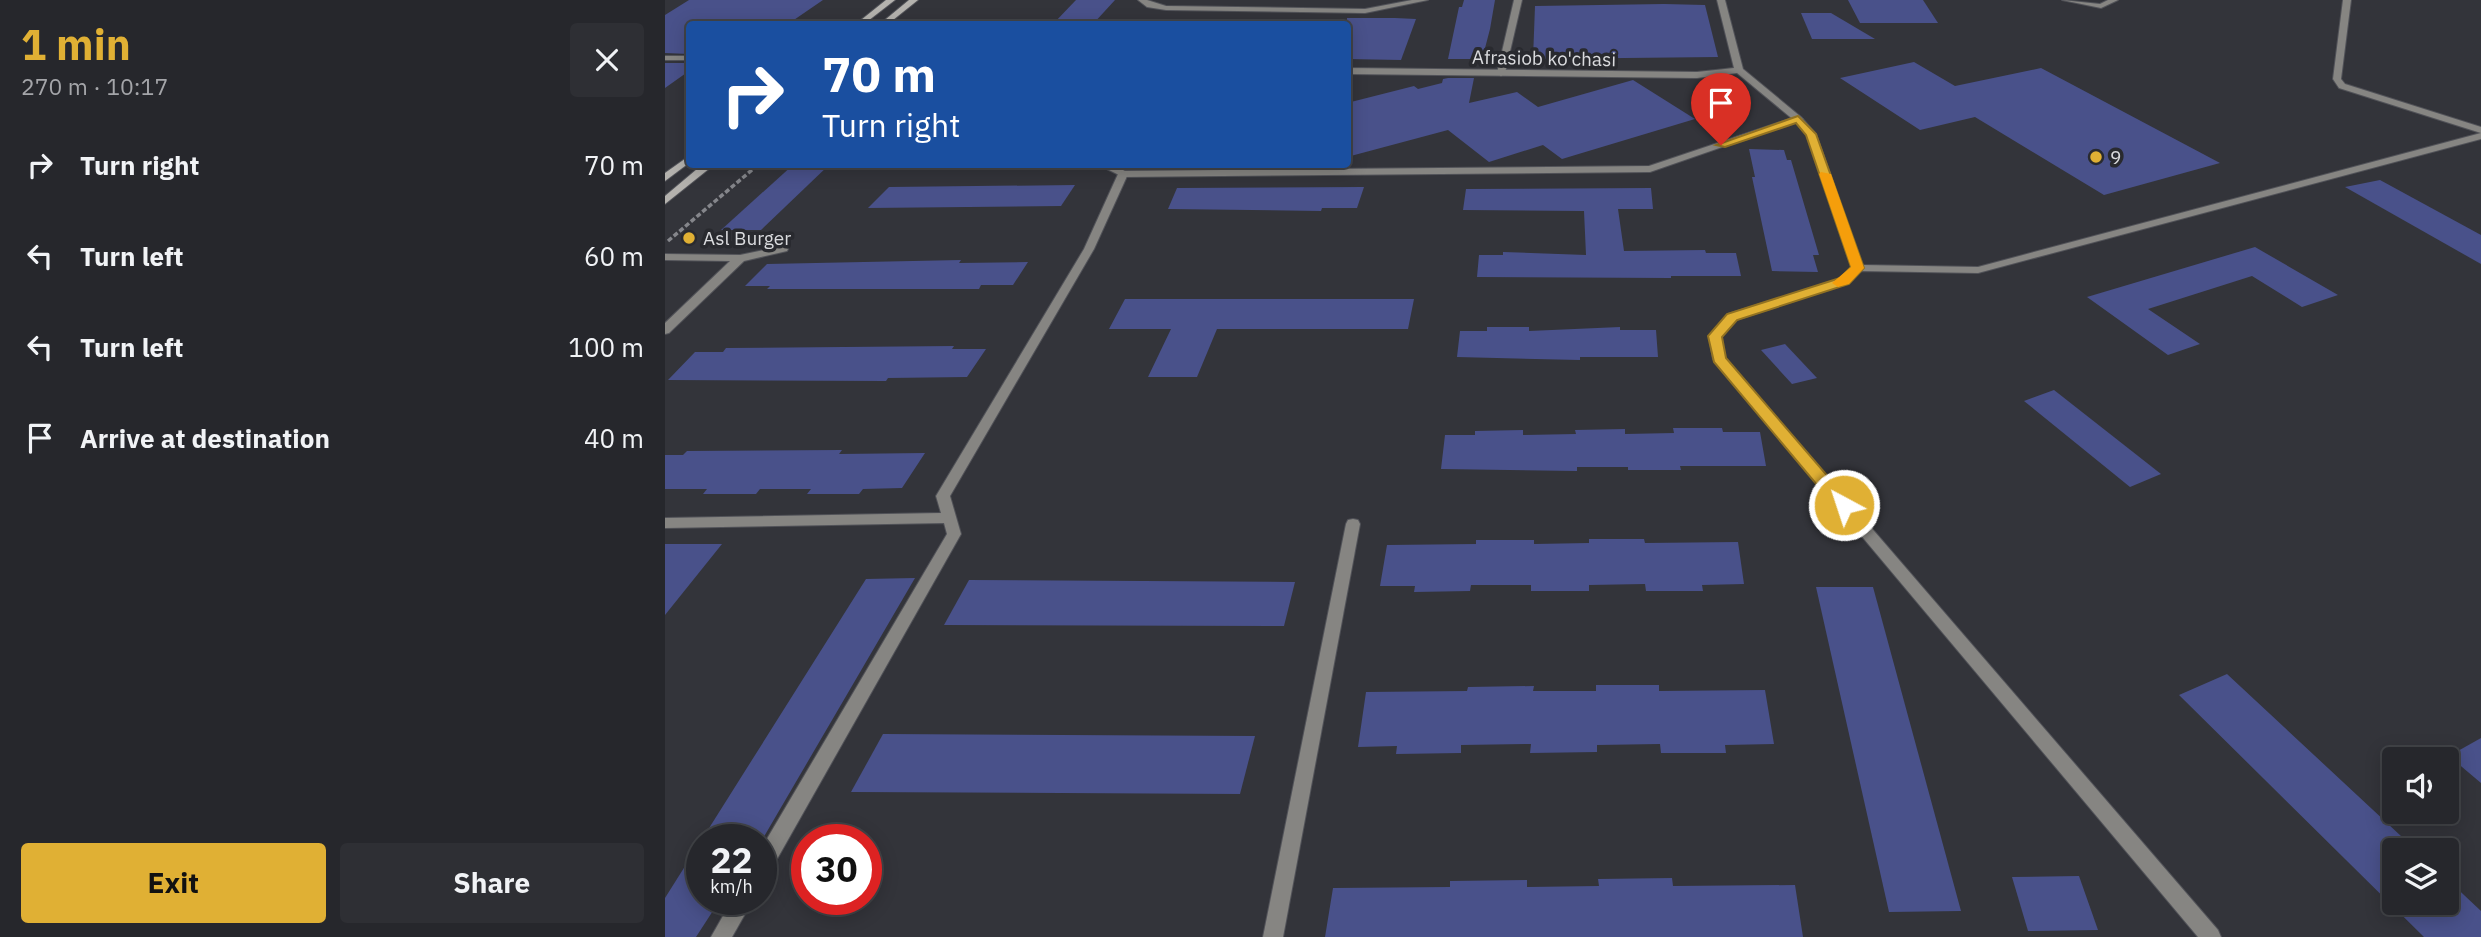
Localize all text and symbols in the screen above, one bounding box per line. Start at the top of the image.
text: 1 min [21,17,131,72]
button: close [570,23,644,97]
text: 70 m [822,42,936,105]
street label: Afrasiob ko'chasi [1472,45,1616,71]
icon: right [707,49,798,140]
text: 270 m · 10:17 [21,71,168,101]
pin [1691,73,1751,145]
icon: arrive [1702,84,1740,122]
text: Turn right [822,104,960,146]
place label: 9 [2110,145,2121,169]
icon: right [21,146,59,184]
text: Turn right [80,148,199,182]
text: 70 m [584,148,644,182]
marker: 9 [2088,149,2104,165]
place label: Asl Burger [703,226,791,250]
marker: Asl Burger [681,230,697,246]
icon: left [21,237,59,275]
text: Turn left [80,239,183,273]
text: 60 m [584,239,644,273]
icon: left [21,328,59,366]
text: Turn left [80,330,183,364]
text: 100 m [568,330,644,364]
icon: arrive [21,419,59,457]
text: Arrive at destination [80,421,330,455]
text: 40 m [584,421,644,455]
position arrow [1807,468,1881,542]
map controls [2382,747,2459,915]
button: sound [2382,747,2459,824]
speed limit sign: 30 [791,824,882,915]
text: 22 [710,837,753,883]
button: layers [2382,838,2459,915]
button: Exit [21,843,326,923]
button: Share [340,843,644,923]
text: km/h [710,875,753,898]

